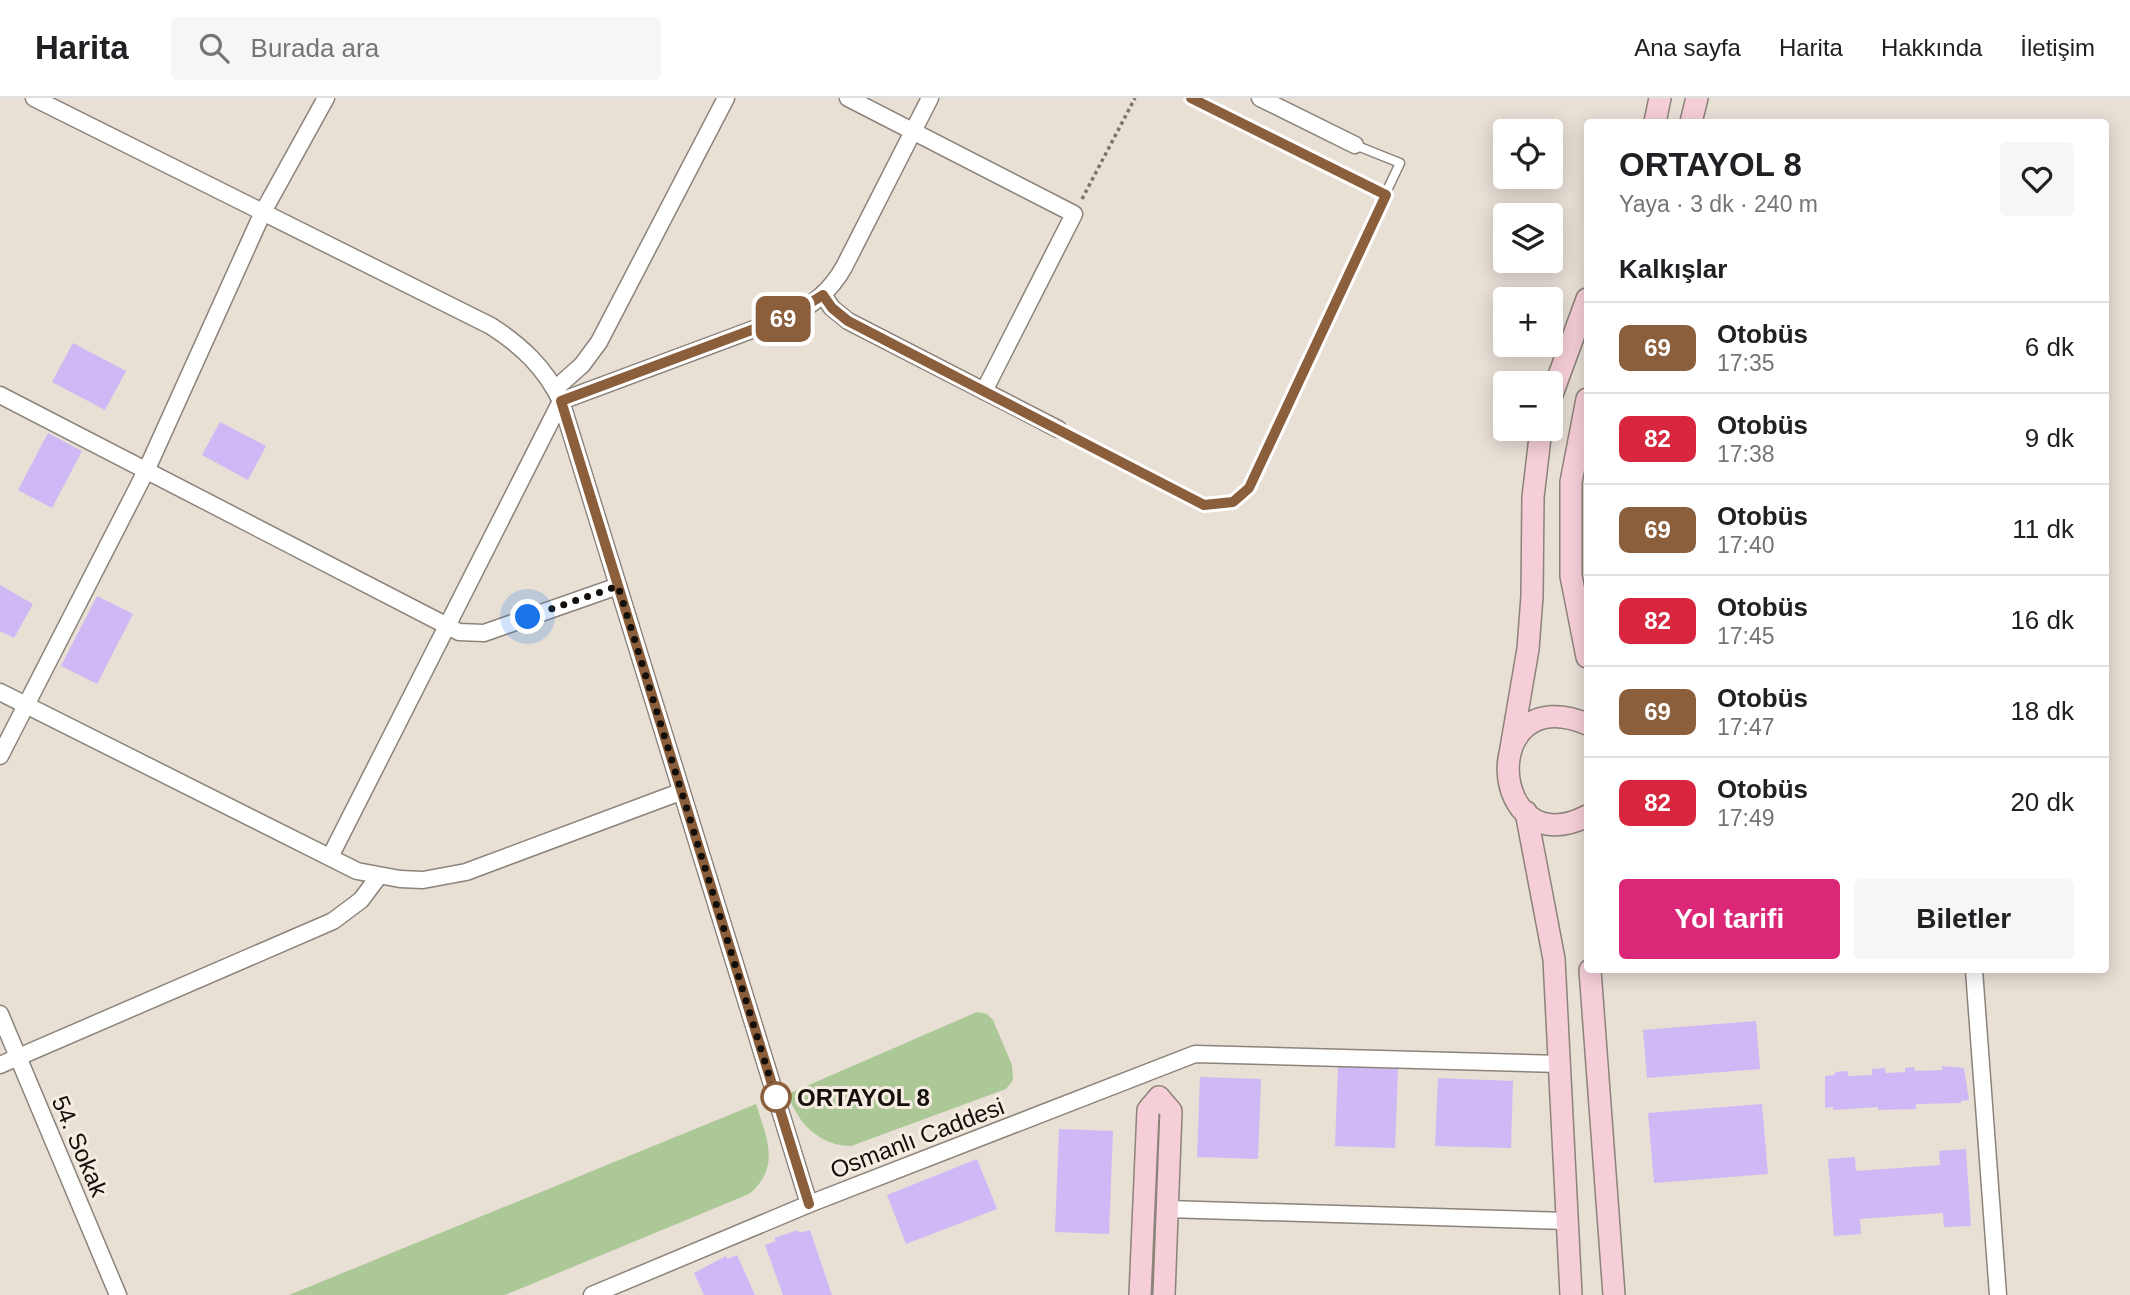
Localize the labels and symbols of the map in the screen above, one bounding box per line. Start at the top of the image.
line badge: 69 [752,296,814,342]
your location [510,599,545,634]
marker: ORTAYOL 8 [761,1082,791,1112]
place label: ORTAYOL 8 [797,1084,930,1111]
street label: 54. Sokak [47,1092,114,1201]
street label: Osmanlı Caddesi [826,1092,1008,1184]

